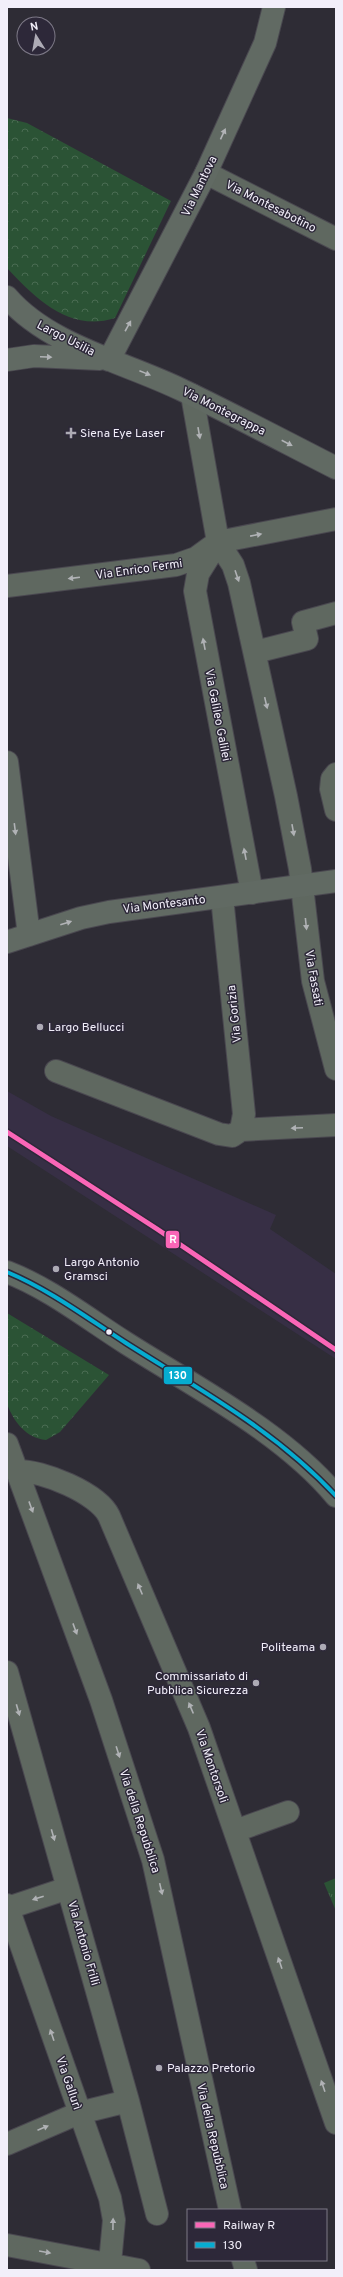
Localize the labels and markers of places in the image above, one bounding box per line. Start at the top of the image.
place label: Siena Eye Laser [80,426,165,442]
marker: Siena Eye Laser [65,427,77,439]
place label: Largo Bellucci [48,1020,124,1036]
marker: Largo Bellucci [35,1022,45,1032]
place label: Largo Antonio Gramsci [64,1255,140,1285]
marker: Largo Antonio Gramsci [51,1264,61,1274]
unlabelled marker [104,1327,114,1337]
place label: Politeama [261,1640,315,1656]
marker: Politeama [318,1642,328,1652]
place label: Commissariato di Pubblica Sicurezza [147,1669,248,1699]
marker: Commissariato di Pubblica Sicurezza [251,1678,261,1688]
place label: Palazzo Pretorio [167,2061,256,2077]
marker: Palazzo Pretorio [154,2063,164,2073]

